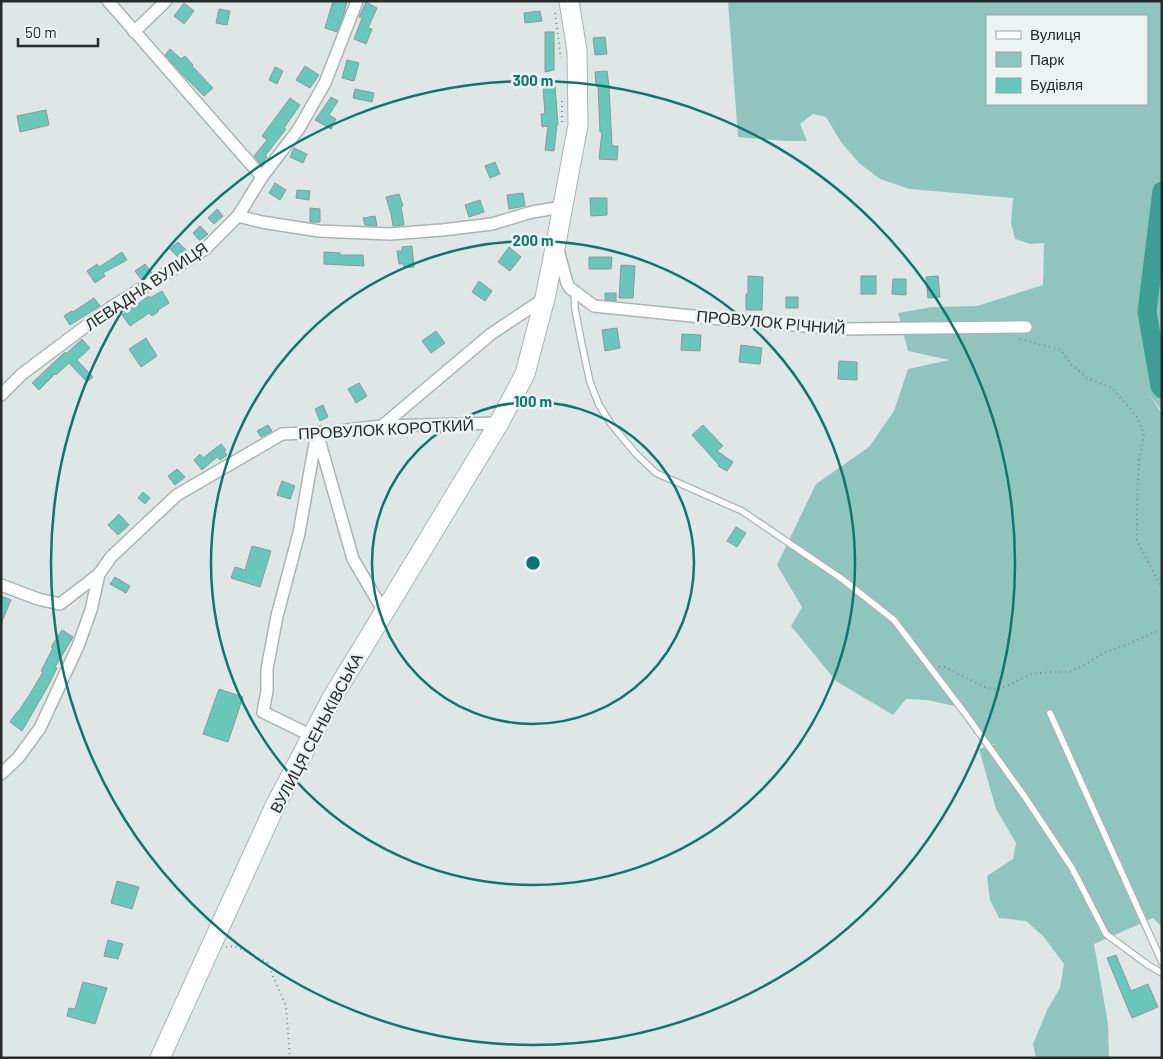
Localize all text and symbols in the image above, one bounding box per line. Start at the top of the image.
scale bar [18,15,98,47]
legend [986,15,1148,105]
text: 50 m [25,23,57,41]
text: Вулиця [1030,25,1081,43]
text: Парк [1030,50,1064,68]
text: 300 m [513,71,553,89]
text: Будівля [1030,75,1083,93]
text: 200 m [512,231,554,249]
street label: ЛЕВАДНА ВУЛИЦЯ [81,237,211,334]
street label: ПРОВУЛОК РIЧНИЙ [696,306,846,337]
text: 100 m [514,392,552,410]
street label: ПРОВУЛОК КОРОТКИЙ [298,414,474,443]
centre of rings [524,554,542,572]
street label: ВУЛИЦЯ СЕНЬКIВСЬКА [265,649,366,816]

